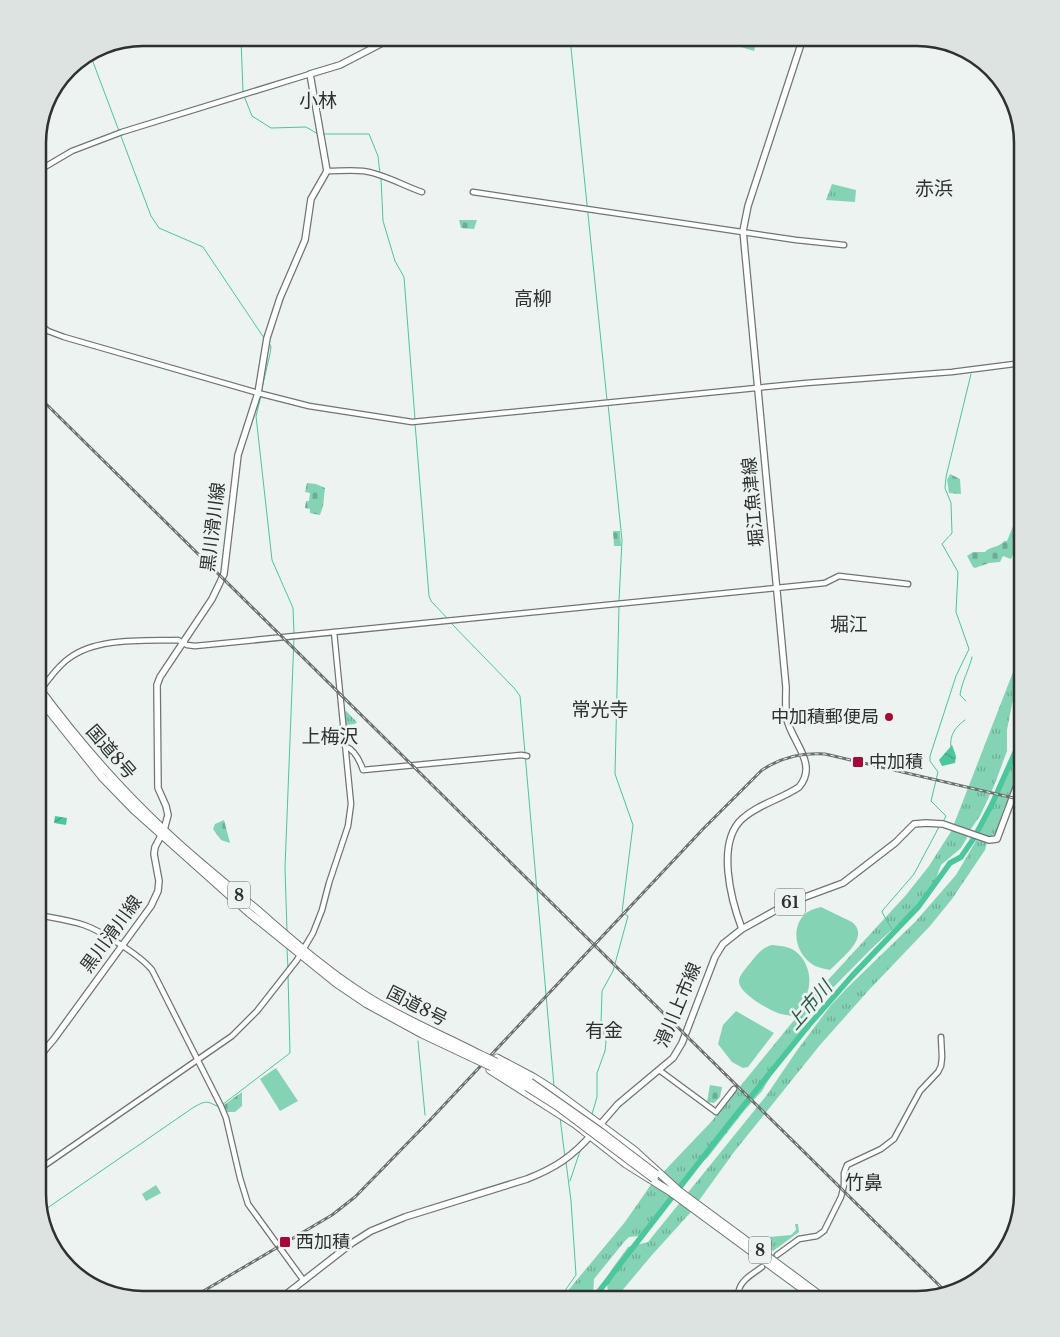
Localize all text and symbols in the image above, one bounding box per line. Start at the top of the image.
district label: 小林 [299,89,337,112]
district label: 赤浜 [915,177,953,200]
district label: 高柳 [514,287,552,310]
street label: 堀江魚津線 [738,456,768,548]
street label: 黒川滑川線 [197,481,229,573]
district label: 堀江 [830,613,868,636]
district label: 常光寺 [571,698,629,721]
place label: 中加積郵便局 [771,706,879,728]
marker: 中加積郵便局 [883,711,895,723]
street label: 国道8号 [81,720,141,784]
district label: 上梅沢 [301,725,359,748]
place label: 中加積 [869,751,923,773]
marker: 中加積 [851,755,865,769]
road number: 8 [228,882,250,908]
road number: 61 [775,889,805,916]
street label: 黒川滑川線 [76,891,146,977]
street label: 滑川上市線 [650,959,706,1051]
water label: 上市川 [782,975,838,1034]
street label: 国道8号 [383,981,451,1031]
district label: 有金 [585,1019,623,1042]
district label: 竹鼻 [845,1171,883,1194]
place label: 西加積 [296,1231,350,1253]
marker: 西加積 [278,1235,292,1249]
road number: 8 [749,1236,771,1264]

